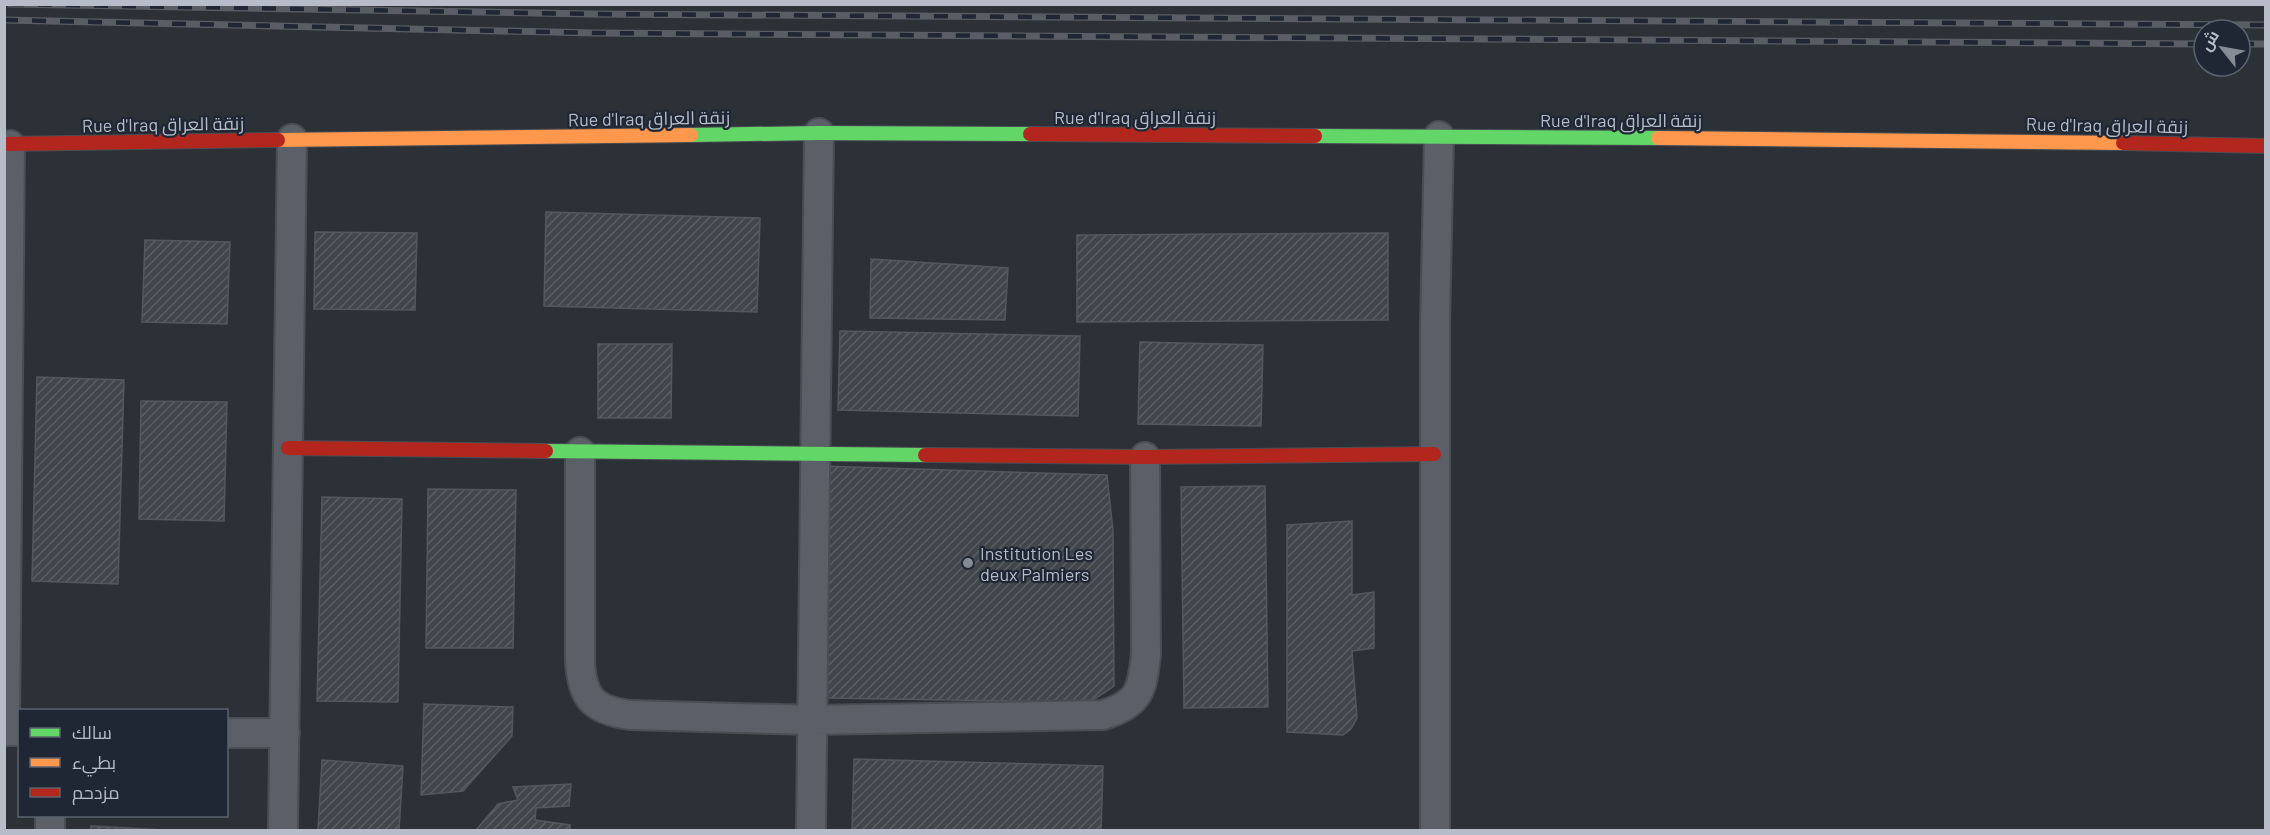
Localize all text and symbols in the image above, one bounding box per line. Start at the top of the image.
north arrow [2192,18,2252,78]
text: ش [2195,26,2223,54]
street label: Rue d'Iraq زنقة العراق [568,106,730,132]
street label: Rue d'Iraq زنقة العراق [1054,106,1216,130]
street label: Rue d'Iraq زنقة العراق [1540,109,1702,133]
street label: Rue d'Iraq زنقة العراق [82,112,244,138]
street label: Rue d'Iraq زنقة العراق [2026,113,2188,139]
place label: Institution Les deux Palmiers [980,542,1093,585]
marker: Institution Les deux Palmiers [961,556,975,570]
legend [18,709,228,817]
text: سالك [72,721,112,743]
text: بطيء [72,751,116,777]
text: مزدحم [72,781,120,805]

